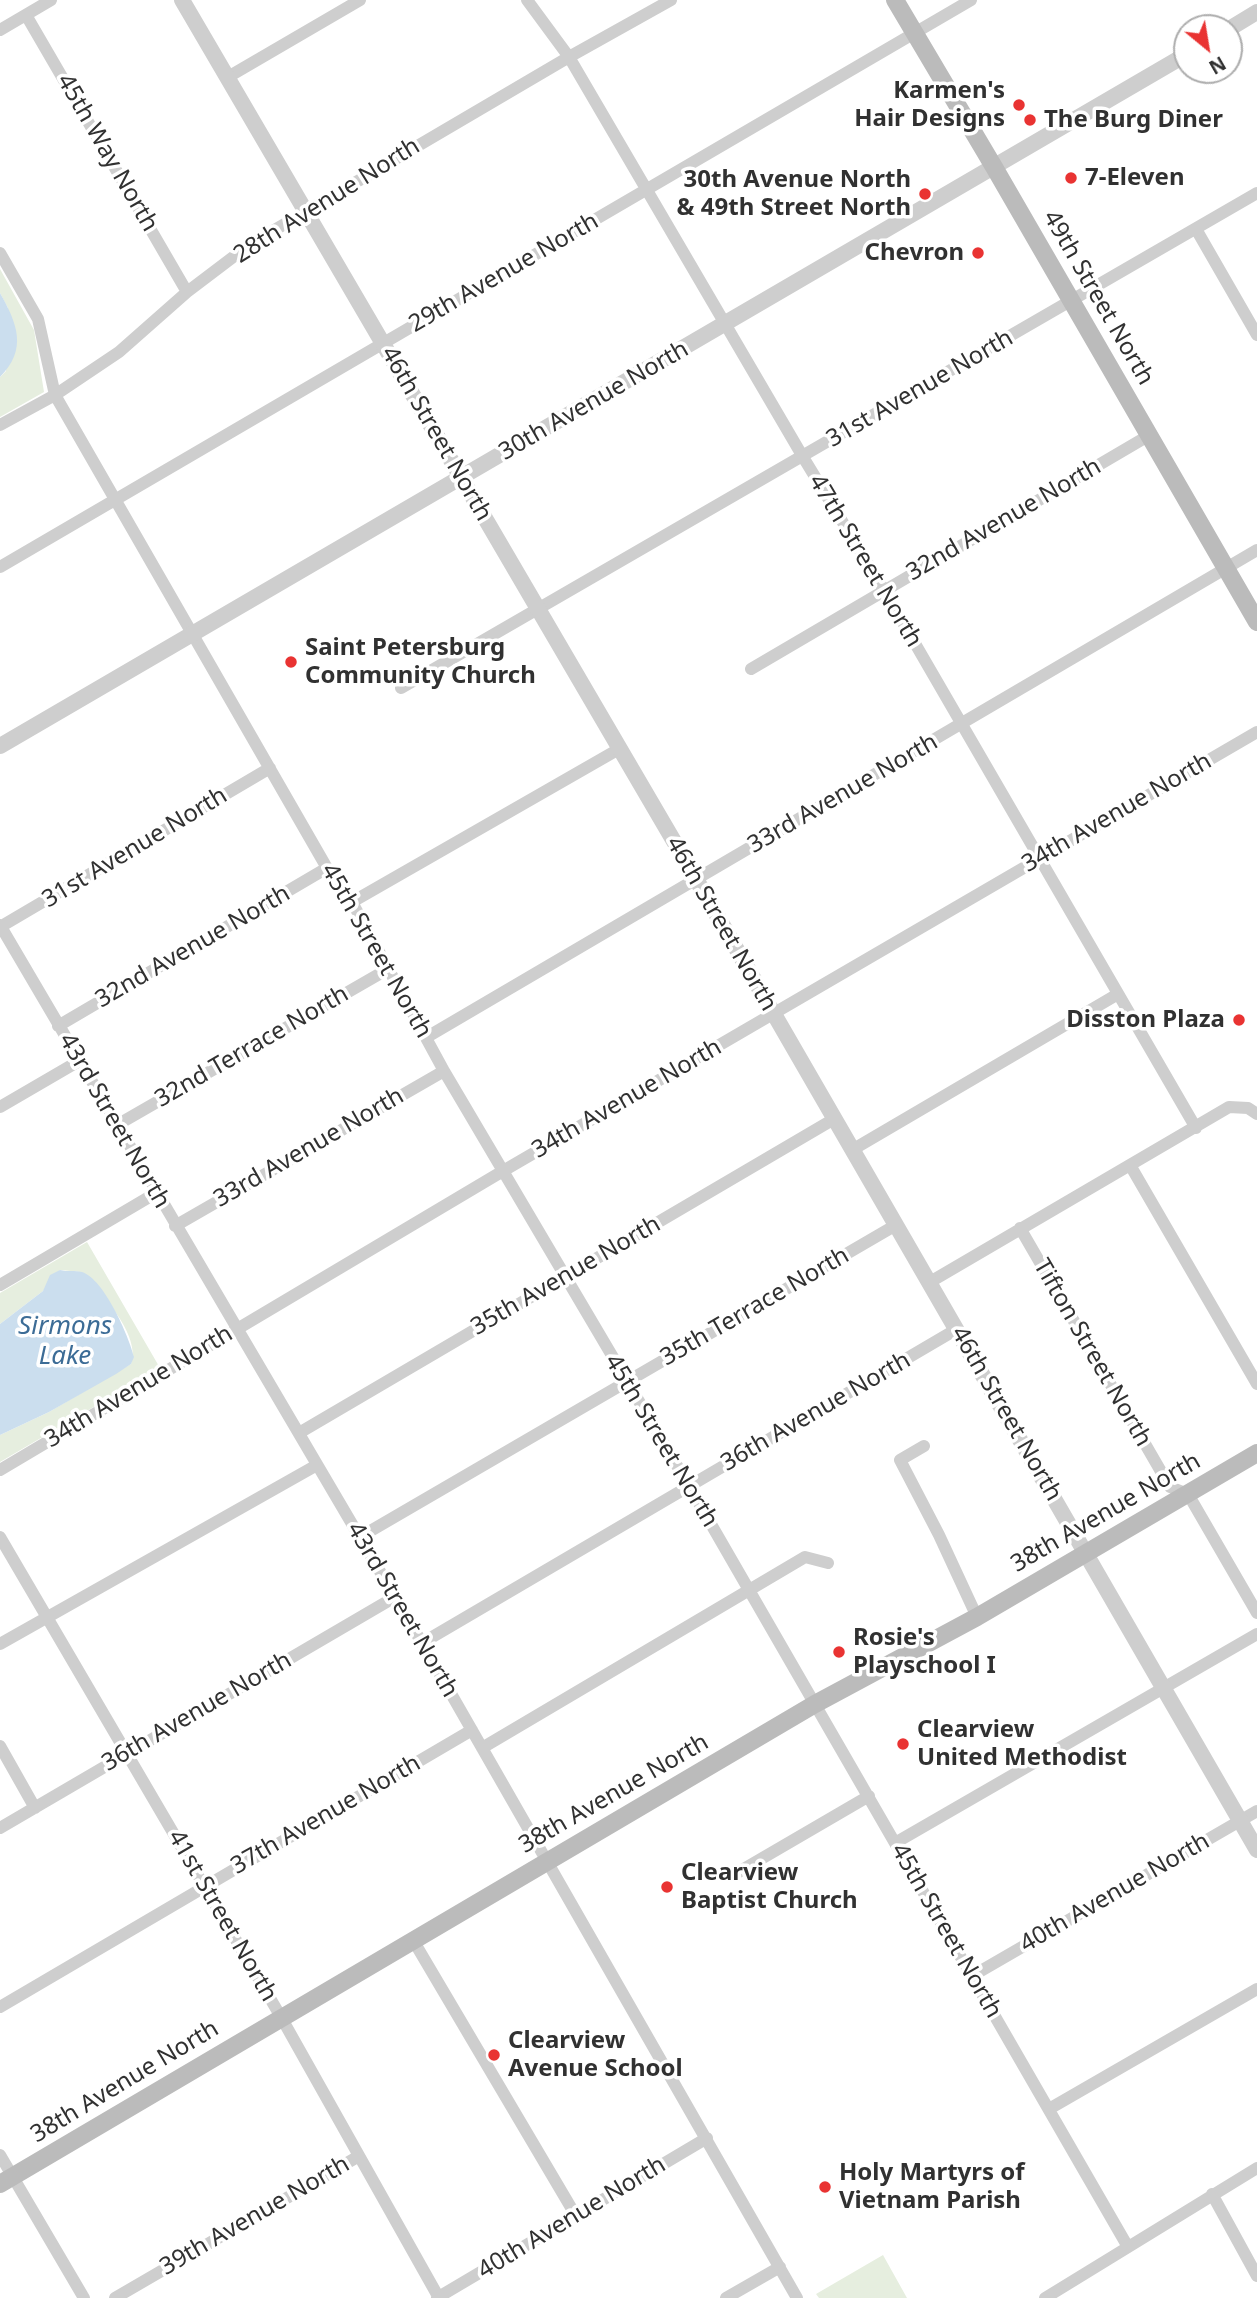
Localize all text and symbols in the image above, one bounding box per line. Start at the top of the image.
north arrow [1173,14,1243,84]
text: N [1204,50,1231,81]
street label: 45th Way North [50,69,164,237]
place label: Karmen's Hair Designs [854,77,1005,133]
marker: Karmen's Hair Designs [1011,97,1027,113]
place label: The Burg Diner [1044,106,1223,134]
marker: The Burg Diner [1022,112,1038,128]
street label: 28th Avenue North [229,132,425,270]
place label: 7-Eleven [1085,164,1184,192]
place label: 30th Avenue North & 49th Street North [677,166,911,222]
marker: 7-Eleven [1063,170,1079,186]
marker: 30th Avenue North & 49th Street North [917,186,933,202]
street label: 49th Street North [1036,206,1160,390]
street label: 29th Avenue North [404,207,604,339]
place label: Chevron [865,239,964,267]
marker: Chevron [970,245,986,261]
street label: 31st Avenue North [822,324,1018,454]
street label: 30th Avenue North [494,335,694,467]
street label: 46th Street North [374,342,498,526]
street label: 32nd Avenue North [902,453,1106,587]
street label: 47th Street North [802,469,928,653]
place label: Saint Petersburg Community Church [305,634,536,690]
marker: Saint Petersburg Community Church [283,654,299,670]
street label: 33rd Avenue North [743,728,943,860]
street label: 34th Avenue North [1017,747,1217,879]
street label: 31st Avenue North [37,781,233,915]
street label: 46th Street North [659,832,783,1016]
street label: 45th Street North [314,859,438,1043]
street label: 32nd Avenue North [91,880,295,1014]
street label: 32nd Terrace North [150,980,354,1114]
place label: Disston Plaza [1066,1006,1225,1034]
marker: Disston Plaza [1231,1012,1247,1028]
street label: 43rd Street North [52,1028,176,1214]
street label: 34th Avenue North [527,1033,727,1165]
street label: 33rd Avenue North [209,1082,409,1214]
street label: 35th Avenue North [466,1210,666,1342]
street label: 35th Terrace North [656,1241,854,1373]
street label: Tifton Street North [1027,1254,1157,1452]
water label: Sirmons Lake [18,1311,112,1372]
street label: 34th Avenue North [40,1320,238,1454]
street label: 46th Street North [944,1322,1068,1506]
street label: 36th Avenue North [716,1346,916,1478]
street label: 45th Street North [598,1349,724,1533]
street label: 38th Avenue North [1006,1447,1206,1579]
street label: 43rd Street North [340,1517,464,1703]
place label: Rosie's Playschool I [853,1624,996,1680]
marker: Rosie's Playschool I [831,1644,847,1660]
street label: 36th Avenue North [97,1646,297,1778]
place label: Clearview United Methodist [917,1716,1127,1772]
street label: 38th Avenue North [514,1728,714,1860]
marker: Clearview United Methodist [895,1736,911,1752]
street label: 37th Avenue North [226,1749,426,1881]
street label: 41st Street North [161,1825,283,2007]
street label: 40th Avenue North [1015,1827,1215,1959]
street label: 45th Street North [884,1839,1008,2023]
place label: Clearview Baptist Church [681,1859,858,1915]
marker: Clearview Baptist Church [659,1879,675,1895]
street label: 38th Avenue North [26,2015,224,2149]
place label: Clearview Avenue School [508,2027,683,2083]
marker: Clearview Avenue School [486,2047,502,2063]
street label: 39th Avenue North [155,2150,355,2282]
street label: 40th Avenue North [473,2151,671,2285]
place label: Holy Martyrs of Vietnam Parish [839,2159,1025,2215]
marker: Holy Martyrs of Vietnam Parish [817,2179,833,2195]

